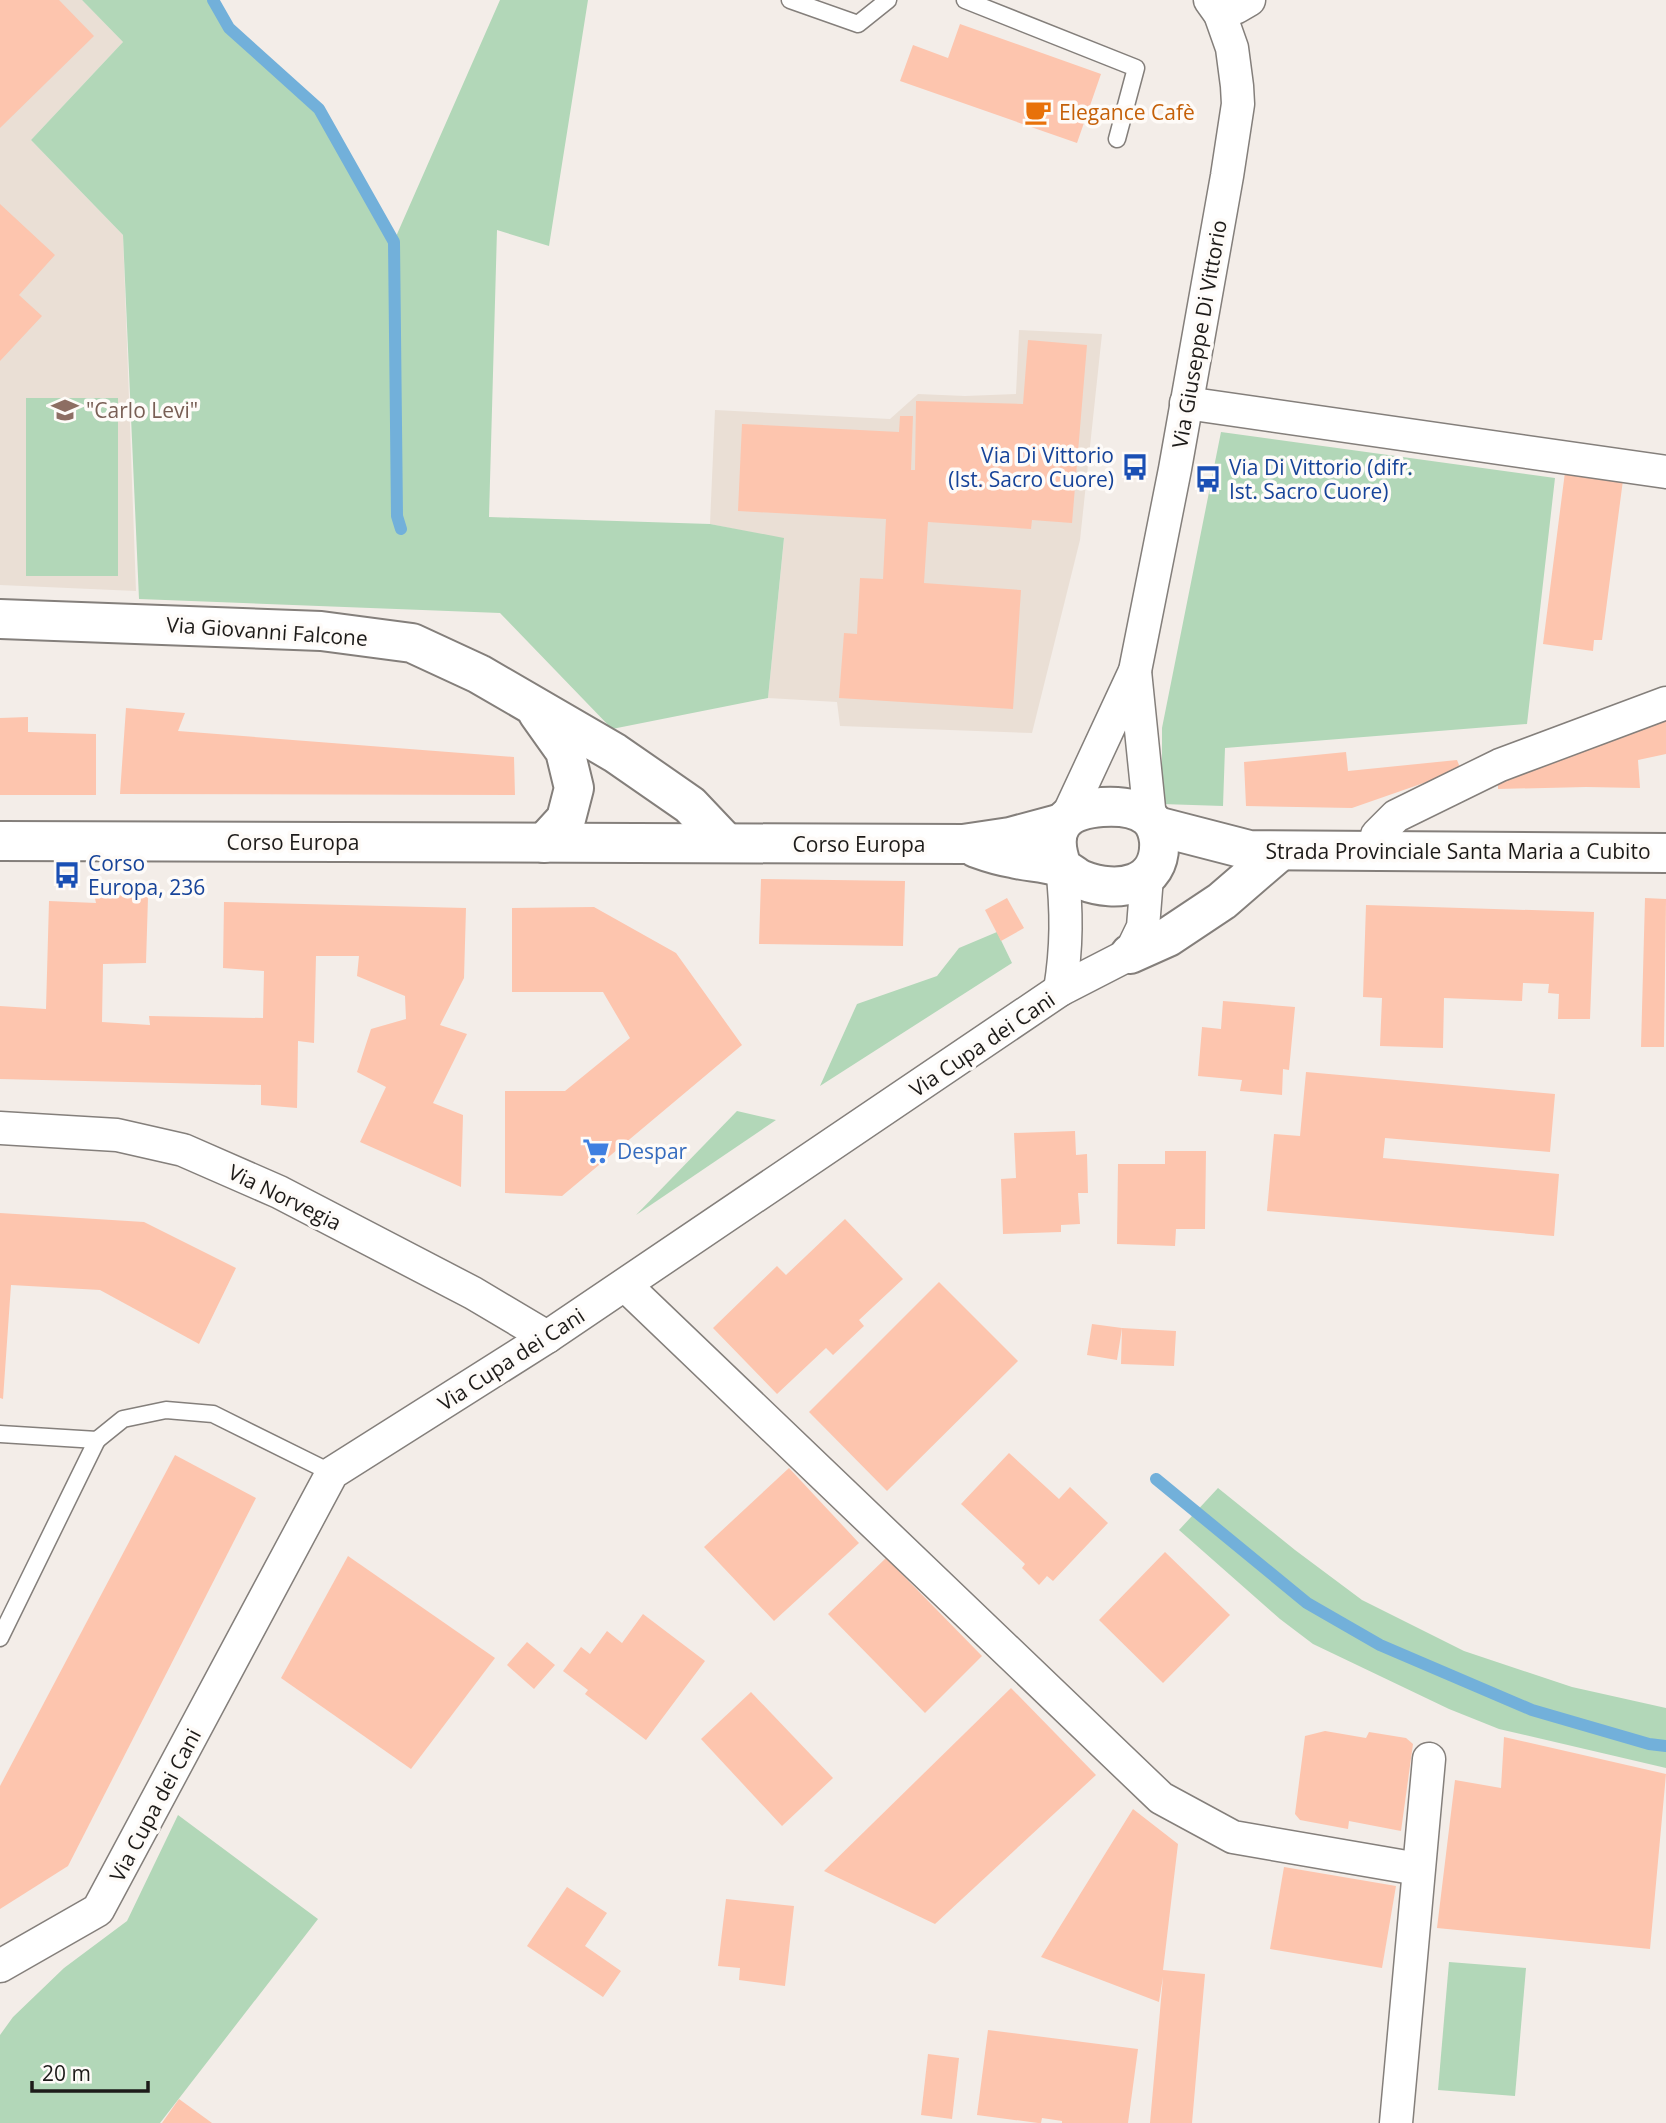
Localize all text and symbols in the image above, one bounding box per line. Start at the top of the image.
cafe icon: Elegance Cafè [1023,97,1053,127]
place label: Elegance Cafè [1059,98,1195,126]
street label: Via Giuseppe Di Vittorio [1165,218,1233,450]
school or university icon: "Carlo Levi" [50,395,80,425]
place label: "Carlo Levi" [86,396,198,424]
place label: Via Di Vittorio (Ist. Sacro Cuore) [948,441,1114,493]
bus stop icon: Via Di Vittorio (Ist. Sacro Cuore) [1120,452,1150,482]
place label: Via Di Vittorio (difr. Ist. Sacro Cuore) [1229,453,1413,505]
bus stop icon: Via Di Vittorio (difr. Ist. Sacro Cuore) [1193,464,1223,494]
street label: Via Giovanni Falcone [165,610,369,652]
street label: Corso Europa [227,828,359,856]
street label: Corso Europa [793,830,925,858]
street label: Strada Provinciale Santa Maria a Cubito [1265,837,1651,865]
place label: Corso Europa, 236 [88,849,205,901]
bus stop icon: Corso Europa, 236 [52,860,82,890]
street label: Via Cupa dei Cani [904,985,1060,1103]
supermarket icon: Despar [581,1136,611,1166]
place label: Despar [617,1137,688,1165]
street label: Via Norvegia [224,1158,346,1236]
street label: Via Cupa dei Cani [432,1301,590,1417]
street label: Via Cupa dei Cani [103,1724,207,1886]
scale bar [32,2050,147,2094]
text: 20 m [42,2059,91,2087]

